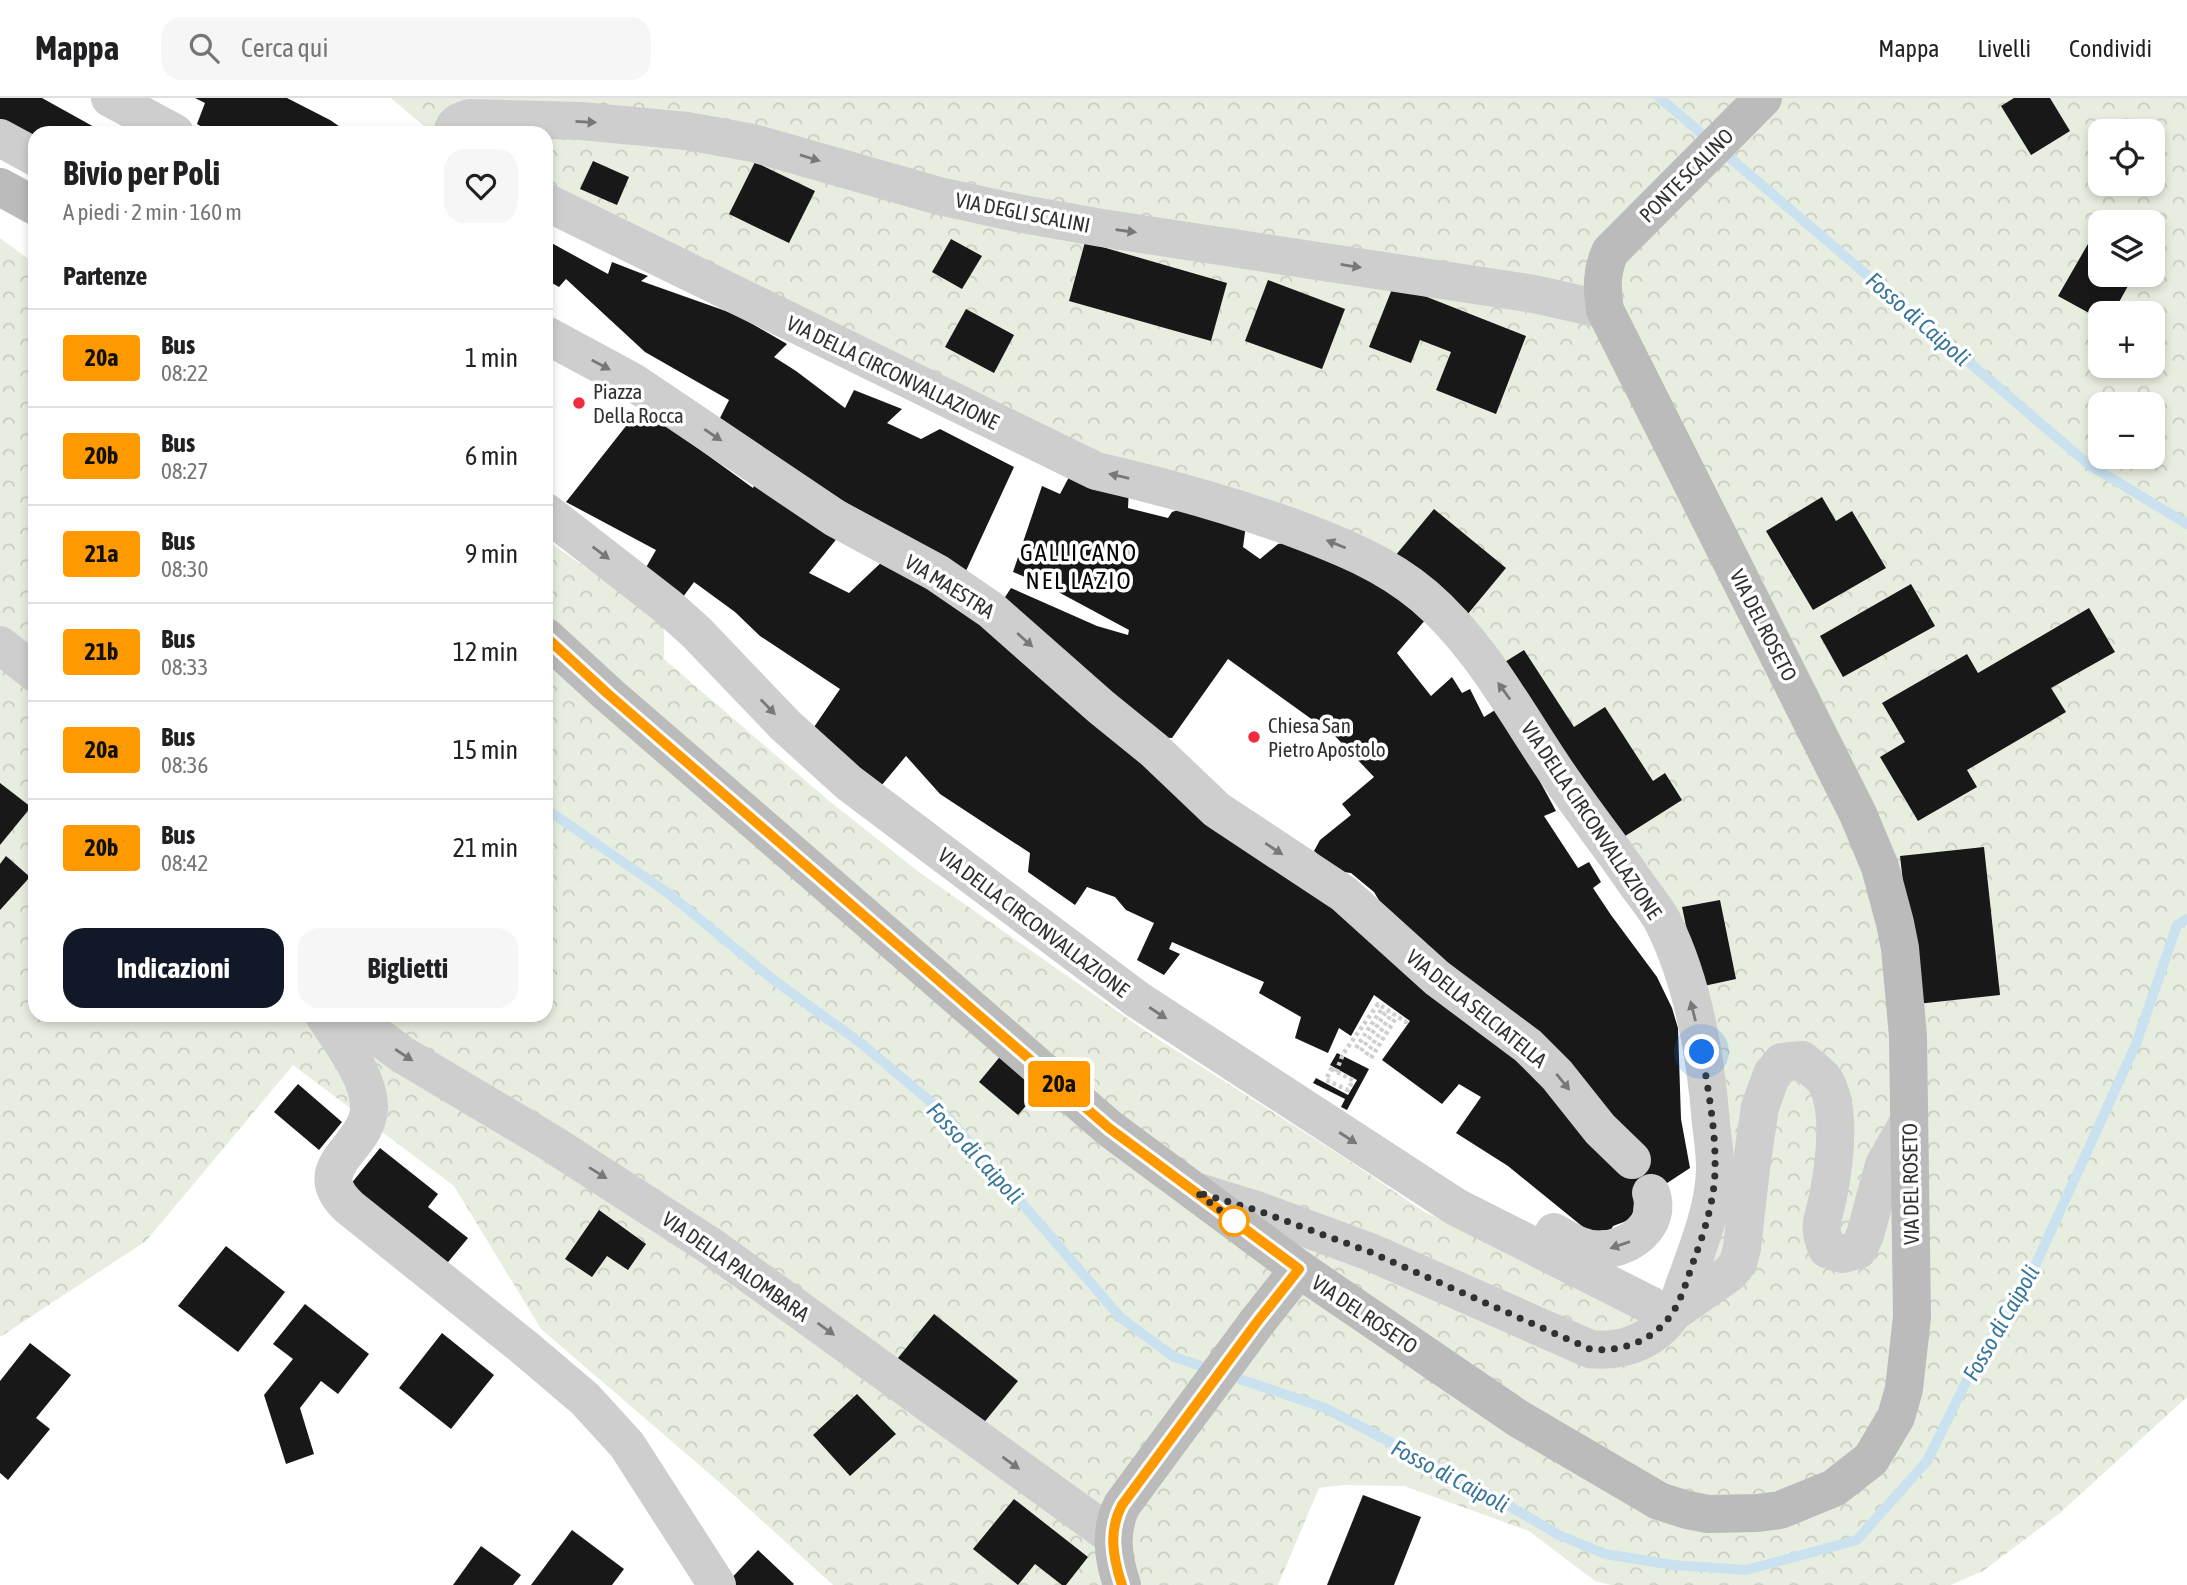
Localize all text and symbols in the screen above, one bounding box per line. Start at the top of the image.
search box [161,17,651,80]
text: Mappa [35,29,119,67]
icon: search [185,29,223,67]
text: Cerca qui [241,33,328,63]
text: Mappa [1878,35,1939,62]
text: Livelli [1977,35,2031,62]
text: Condividi [2069,35,2152,62]
one-way arrow [575,116,597,127]
map controls [2088,119,2165,469]
button: locate [2088,119,2165,196]
street label: PONTE SCALINO [1634,123,1738,227]
button: heart [444,149,518,223]
text: Bivio per Poli [63,154,220,192]
one-way arrow [799,154,820,164]
street label: VIA DEGLI SCALINI [954,187,1092,237]
text: A piedi · 2 min · 160 m [63,199,242,225]
button: layers [2088,210,2165,287]
one-way arrow [1115,226,1137,237]
one-way arrow [1340,260,1362,271]
text: Partenze [63,261,147,291]
water label: Fosso di Caipoli [1861,267,1975,371]
button: + [2088,301,2165,378]
street label: VIA DELLA CIRCONVALLAZIONE [783,310,1003,434]
text: Bus [161,330,195,360]
text: 1 min [465,343,518,373]
text: 20a [85,344,118,371]
one-way arrow [592,359,612,371]
text: 08:22 [161,360,208,386]
place label: Piazza Della Rocca [593,379,684,427]
button: − [2088,392,2165,469]
marker: Piazza Della Rocca [571,395,587,411]
text: Bus [161,428,195,458]
one-way arrow [703,428,722,441]
text: 6 min [465,441,518,471]
text: 20b [85,442,118,469]
text: 08:27 [161,458,208,484]
one-way arrow [1108,470,1130,481]
text: Bus [161,526,195,556]
text: 9 min [465,539,518,569]
district label: GALLICANO NEL LAZIO [1020,539,1138,594]
one-way arrow [1326,539,1347,550]
text: 21a [85,540,118,567]
one-way arrow [592,546,610,560]
street label: VIA MAESTRA [901,549,1000,623]
text: 08:30 [161,556,208,582]
street label: VIA DEL ROSETO [1726,565,1802,685]
text: Bus [161,624,195,654]
one-way arrow [1016,632,1034,648]
text: 12 min [453,637,518,667]
text: 21b [85,638,118,665]
text: 08:33 [161,654,208,680]
one-way arrow [1498,682,1512,700]
one-way arrow [759,698,775,715]
place label: Chiesa San Pietro Apostolo [1268,713,1386,761]
street label: VIA DELLA CIRCONVALLAZIONE [1517,717,1667,923]
text: Bus [161,722,195,752]
marker: Chiesa San Pietro Apostolo [1246,729,1262,745]
text: 15 min [453,735,518,765]
text: 20a [85,736,118,763]
text: 08:36 [161,752,208,778]
text: Bus [161,820,195,850]
text: 21 min [453,833,518,863]
text: 20b [85,834,118,861]
street label: VIA DELLA CIRCONVALLAZIONE [934,842,1134,1002]
one-way arrow [1264,842,1284,855]
text: 08:42 [161,850,208,876]
button: Indicazioni [63,928,284,1008]
button: Biglietti [298,928,518,1008]
street label: VIA DELLA SELCIATELLA [1402,944,1552,1072]
one-way arrow [1687,1000,1698,1022]
one-way arrow [1148,1007,1168,1020]
your location [1684,1034,1719,1069]
one-way arrow [394,1049,413,1062]
line badge: 20a [1019,1061,1099,1107]
text: 20a [1042,1070,1076,1097]
one-way arrow [1555,1072,1570,1090]
water label: Fosso di Caipoli [922,1097,1028,1209]
street label: VIA DEL ROSETO [1897,1123,1923,1245]
one-way arrow [1339,1131,1358,1144]
one-way arrow [589,1166,608,1179]
street label: VIA DELLA PALOMBARA [658,1206,815,1326]
unlabelled marker [1219,1206,1249,1236]
one-way arrow [1610,1240,1631,1251]
water label: Fosso di Caipoli [1958,1261,2044,1385]
street label: VIA DEL ROSETO [1308,1270,1422,1358]
one-way arrow [817,1322,835,1336]
water label: Fosso di Caipoli [1387,1434,1513,1518]
one-way arrow [1002,1455,1020,1469]

